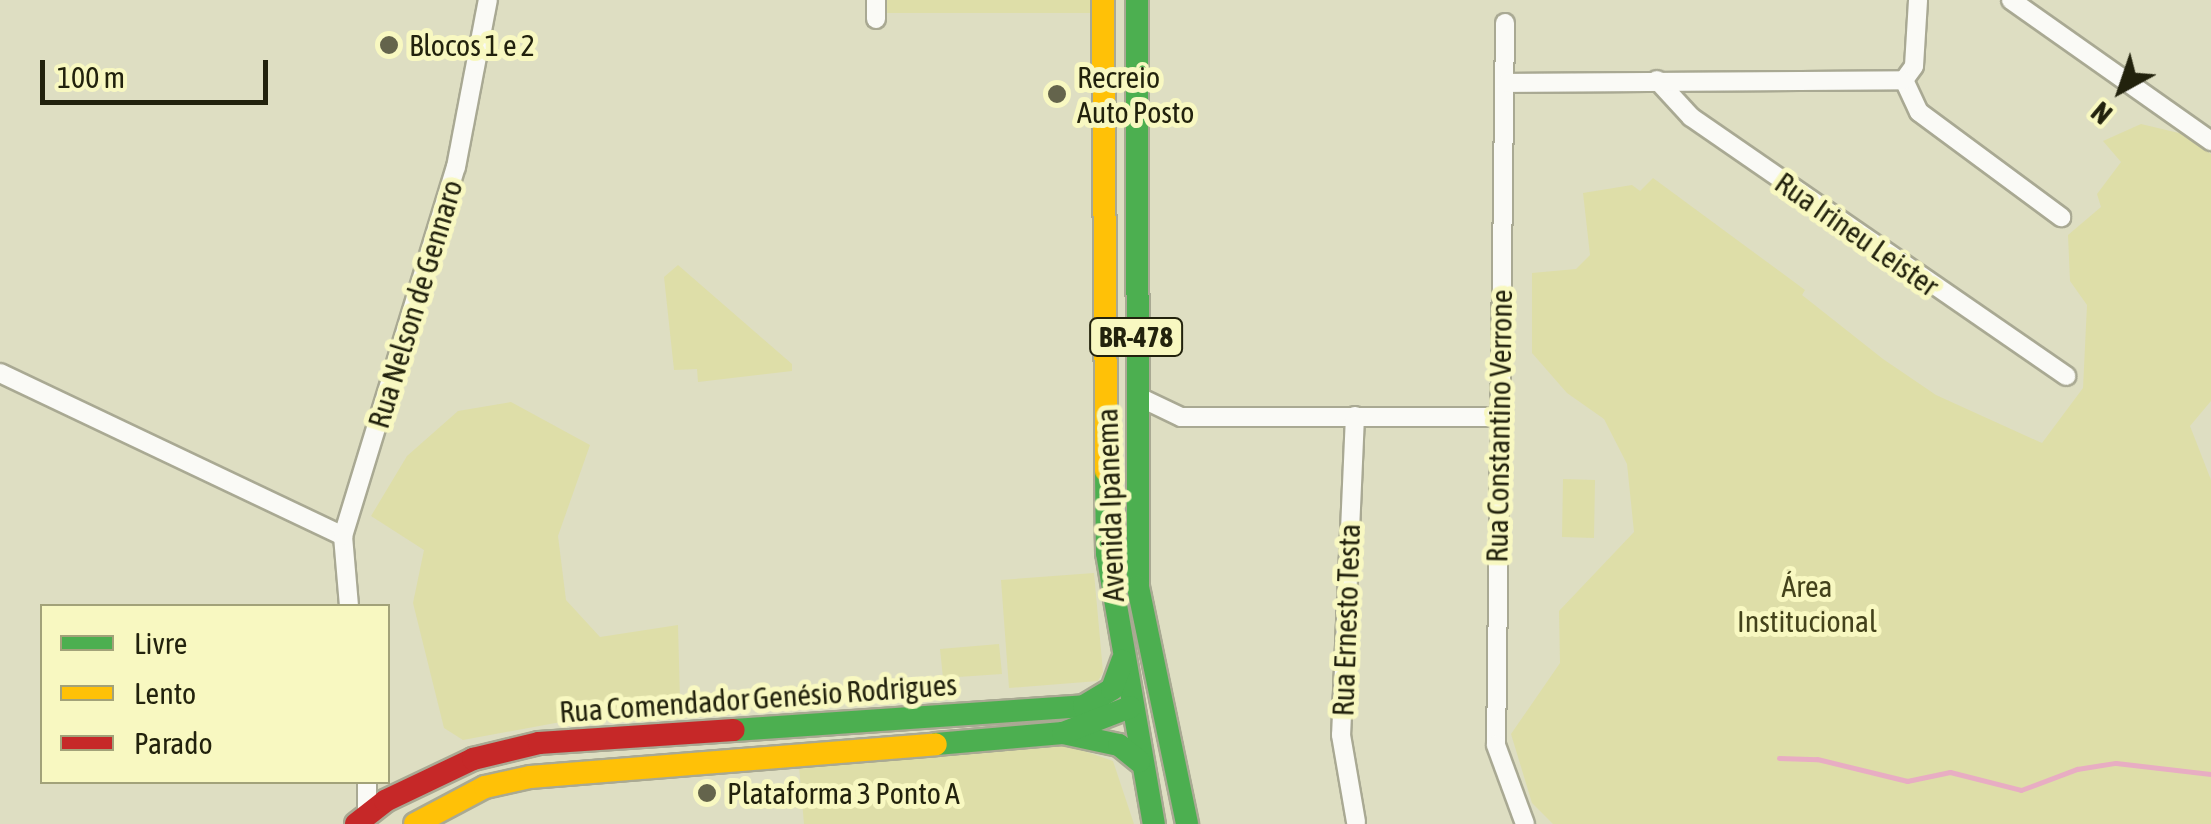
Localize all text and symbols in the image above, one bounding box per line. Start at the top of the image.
place label: Blocos 1 e 2 [409,27,535,63]
marker: Blocos 1 e 2 [378,34,400,56]
scale bar [45,40,272,102]
north arrow [2071,40,2171,140]
place label: Recreio Auto Posto [1077,59,1194,130]
text: 100 m [57,60,125,94]
marker: Recreio Auto Posto [1046,83,1068,105]
text: N [2085,95,2118,131]
street label: Rua Irineu Leister [1768,164,1946,304]
street label: Rua Nelson de Gennaro [360,176,470,432]
street label: Rua Constantino Verrone [1479,289,1519,563]
road number: BR-478 [1088,314,1184,360]
street label: Avenida Ipanema [1089,408,1131,602]
street label: Rua Ernesto Testa [1325,523,1367,717]
park label: Área Institucional [1737,568,1877,638]
legend [40,604,390,784]
text: Livre [134,626,187,660]
street label: Rua Comendador Genésio Rodrigues [558,666,958,730]
text: Lento [134,676,196,710]
text: Parado [134,726,213,760]
place label: Plataforma 3 Ponto A [727,775,960,811]
marker: Plataforma 3 Ponto A [696,782,718,804]

